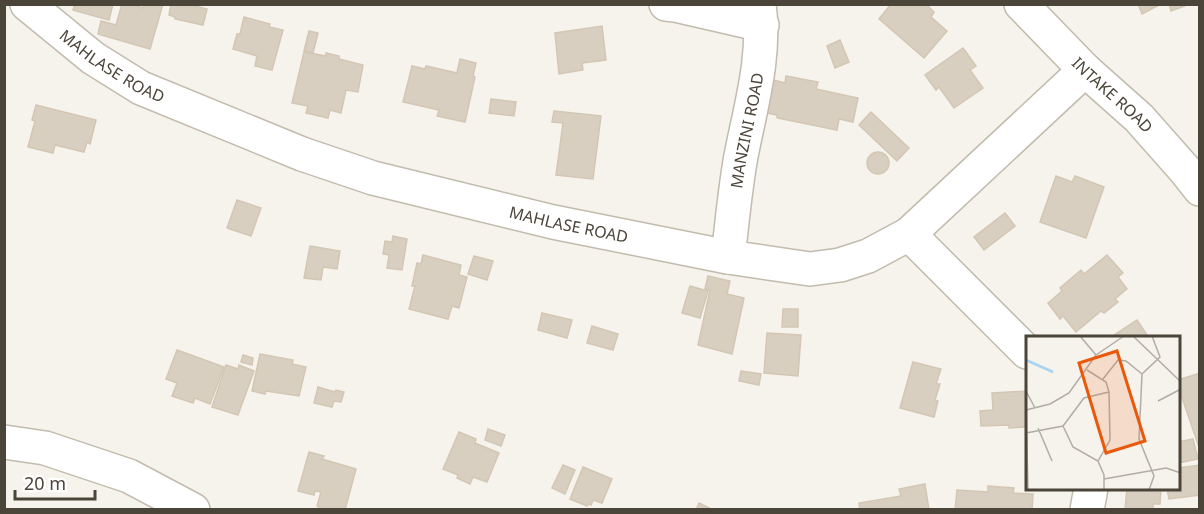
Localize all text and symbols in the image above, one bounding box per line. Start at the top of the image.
street label: MAHLASE ROAD [55,24,168,108]
street label: INTAKE ROAD [1067,52,1158,137]
street label: MANZINI ROAD [725,71,768,190]
street label: MAHLASE ROAD [507,201,630,248]
inset map [1026,336,1180,490]
scale bar [15,463,94,501]
text: 20 m [24,471,66,495]

